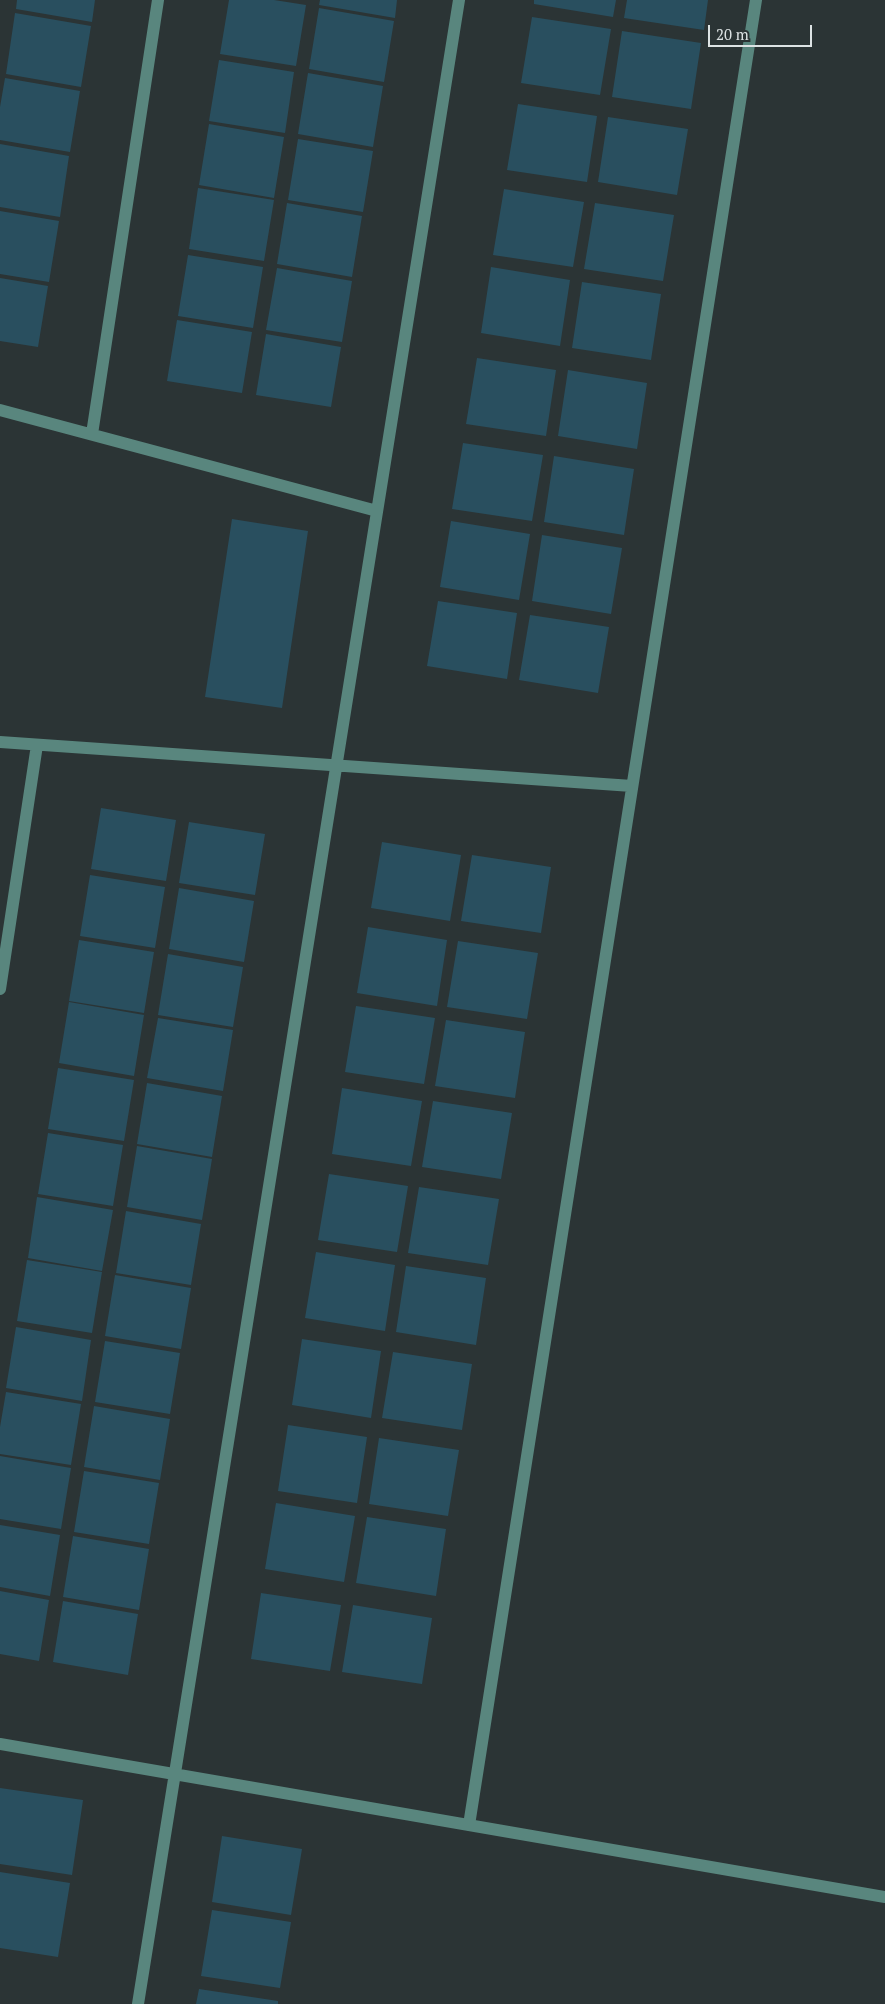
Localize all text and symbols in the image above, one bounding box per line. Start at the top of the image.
scale bar [710,15,814,47]
text: 20 m [716,24,749,44]

